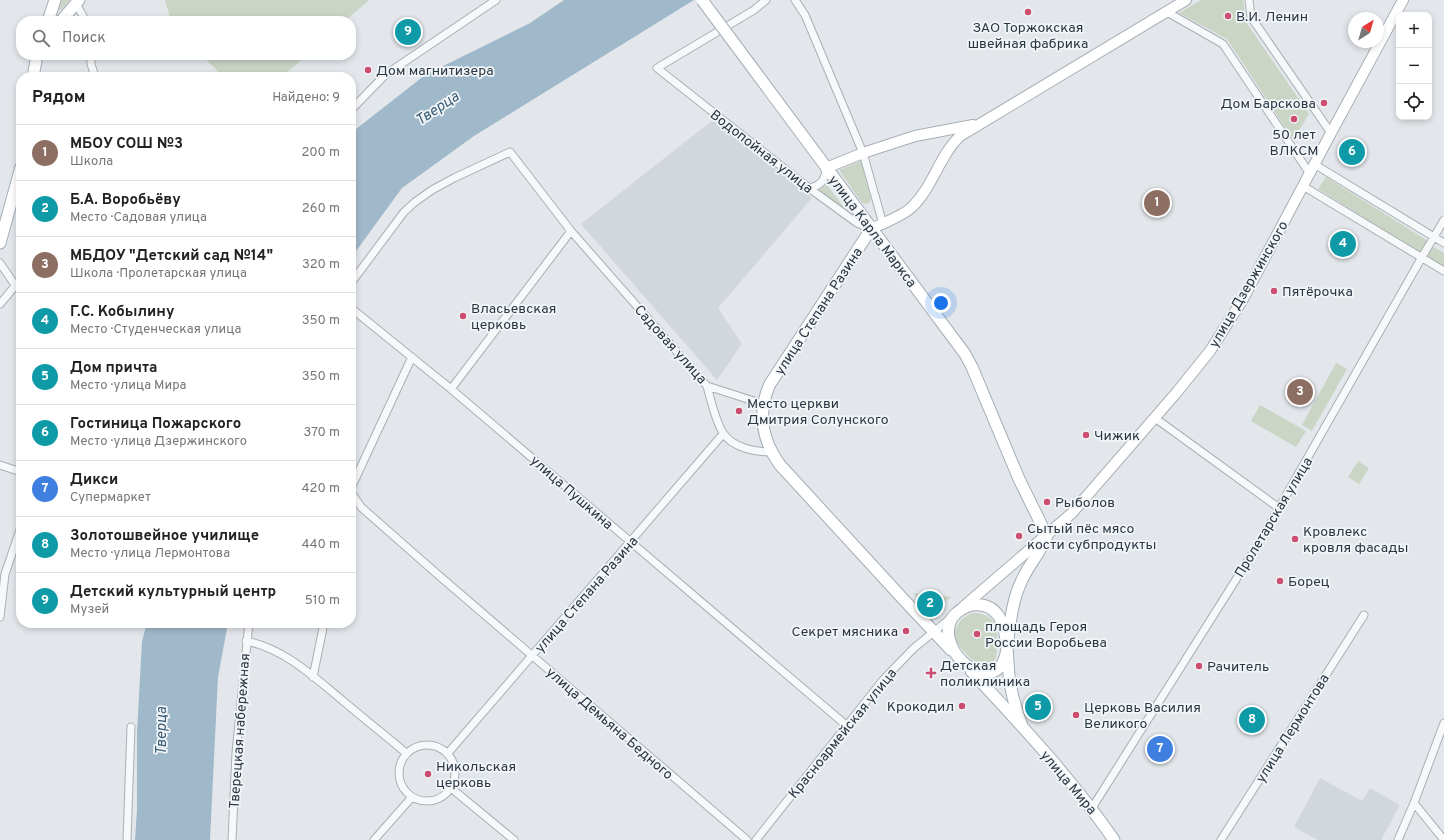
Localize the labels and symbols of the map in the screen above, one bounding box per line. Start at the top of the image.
marker: ЗАО Торжокская швейная фабрика [1023,7,1033,17]
place label: В.И. Ленин [1236,9,1308,26]
marker: В.И. Ленин [1223,11,1233,21]
north arrow [1348,12,1384,48]
pin: 9 [395,17,421,47]
place label: ЗАО Торжокская швейная фабрика [968,20,1088,53]
place label: Дом магнитизера [376,63,494,80]
marker: Дом магнитизера [363,65,373,75]
water label: Тверца [412,88,463,131]
place label: Дом Барскова [1221,96,1316,113]
marker: Дом Барскова [1319,98,1329,108]
street label: Водопойная улица [706,107,816,198]
marker: 50 лет ВЛКСМ [1289,114,1299,124]
place label: 50 лет ВЛКСМ [1269,127,1319,160]
pin: 6 [1339,137,1365,167]
street label: улица Карла Маркса [824,172,920,291]
pin: 1 [1144,188,1170,218]
street label: улица Дзержинского [1206,218,1293,351]
pin: 4 [1330,229,1356,259]
street label: улица Степана Разина [772,245,867,379]
place label: Пятёрочка [1282,284,1353,301]
marker: Пятёрочка [1269,286,1279,296]
your location [931,293,951,313]
place label: Власьевская церковь [471,301,556,334]
street label: Садовая улица [630,302,710,388]
marker: Власьевская церковь [458,311,468,321]
pin: 3 [1287,377,1313,407]
place label: Место церкви Дмитрия Солунского [747,396,889,429]
marker: Место церкви Дмитрия Солунского [734,406,744,416]
place label: Чижик [1094,428,1140,445]
marker: Чижик [1081,430,1091,440]
street label: улица Пушкина [526,453,616,534]
street label: Пролетарская улица [1232,454,1317,581]
place label: Рыболов [1055,495,1115,512]
marker: Рыболов [1042,497,1052,507]
place label: Сытый пёс мясо кости субпродукты [1027,521,1156,554]
place label: Кровлекс кровля фасады [1303,524,1408,557]
marker: Сытый пёс мясо кости субпродукты [1014,531,1024,541]
street label: улица Степана Разина [532,533,642,657]
marker: Кровлекс кровля фасады [1290,534,1300,544]
place label: Борец [1288,574,1330,591]
marker: Борец [1275,576,1285,586]
pin: 2 [917,589,943,619]
place label: площадь Героя России Воробьева [985,619,1107,652]
place label: Секрет мясника [792,624,898,641]
marker: Секрет мясника [901,626,911,636]
marker: площадь Героя России Воробьева [972,629,982,639]
street label: Тверецкая набережная [227,653,254,809]
place label: Детская поликлиника [940,658,1030,691]
place label: Рачитель [1207,659,1269,676]
marker: Рачитель [1194,661,1204,671]
street label: улица Демьяна Бедного [542,664,676,784]
street label: Красноармейская улица [785,665,901,803]
marker: Детская поликлиника [925,667,937,679]
street label: улица Лермонтова [1253,671,1334,786]
pin: 5 [1025,692,1051,722]
place label: Крокодил [887,699,954,716]
place label: Церковь Василия Великого [1084,700,1201,733]
marker: Крокодил [957,701,967,711]
pin: 8 [1239,705,1265,735]
water label: Тверца [153,706,172,755]
marker: Церковь Василия Великого [1071,710,1081,720]
pin: 7 [1147,734,1173,764]
street label: улица Мира [1036,747,1100,818]
place label: Никольская церковь [436,759,516,792]
marker: Никольская церковь [423,769,433,779]

